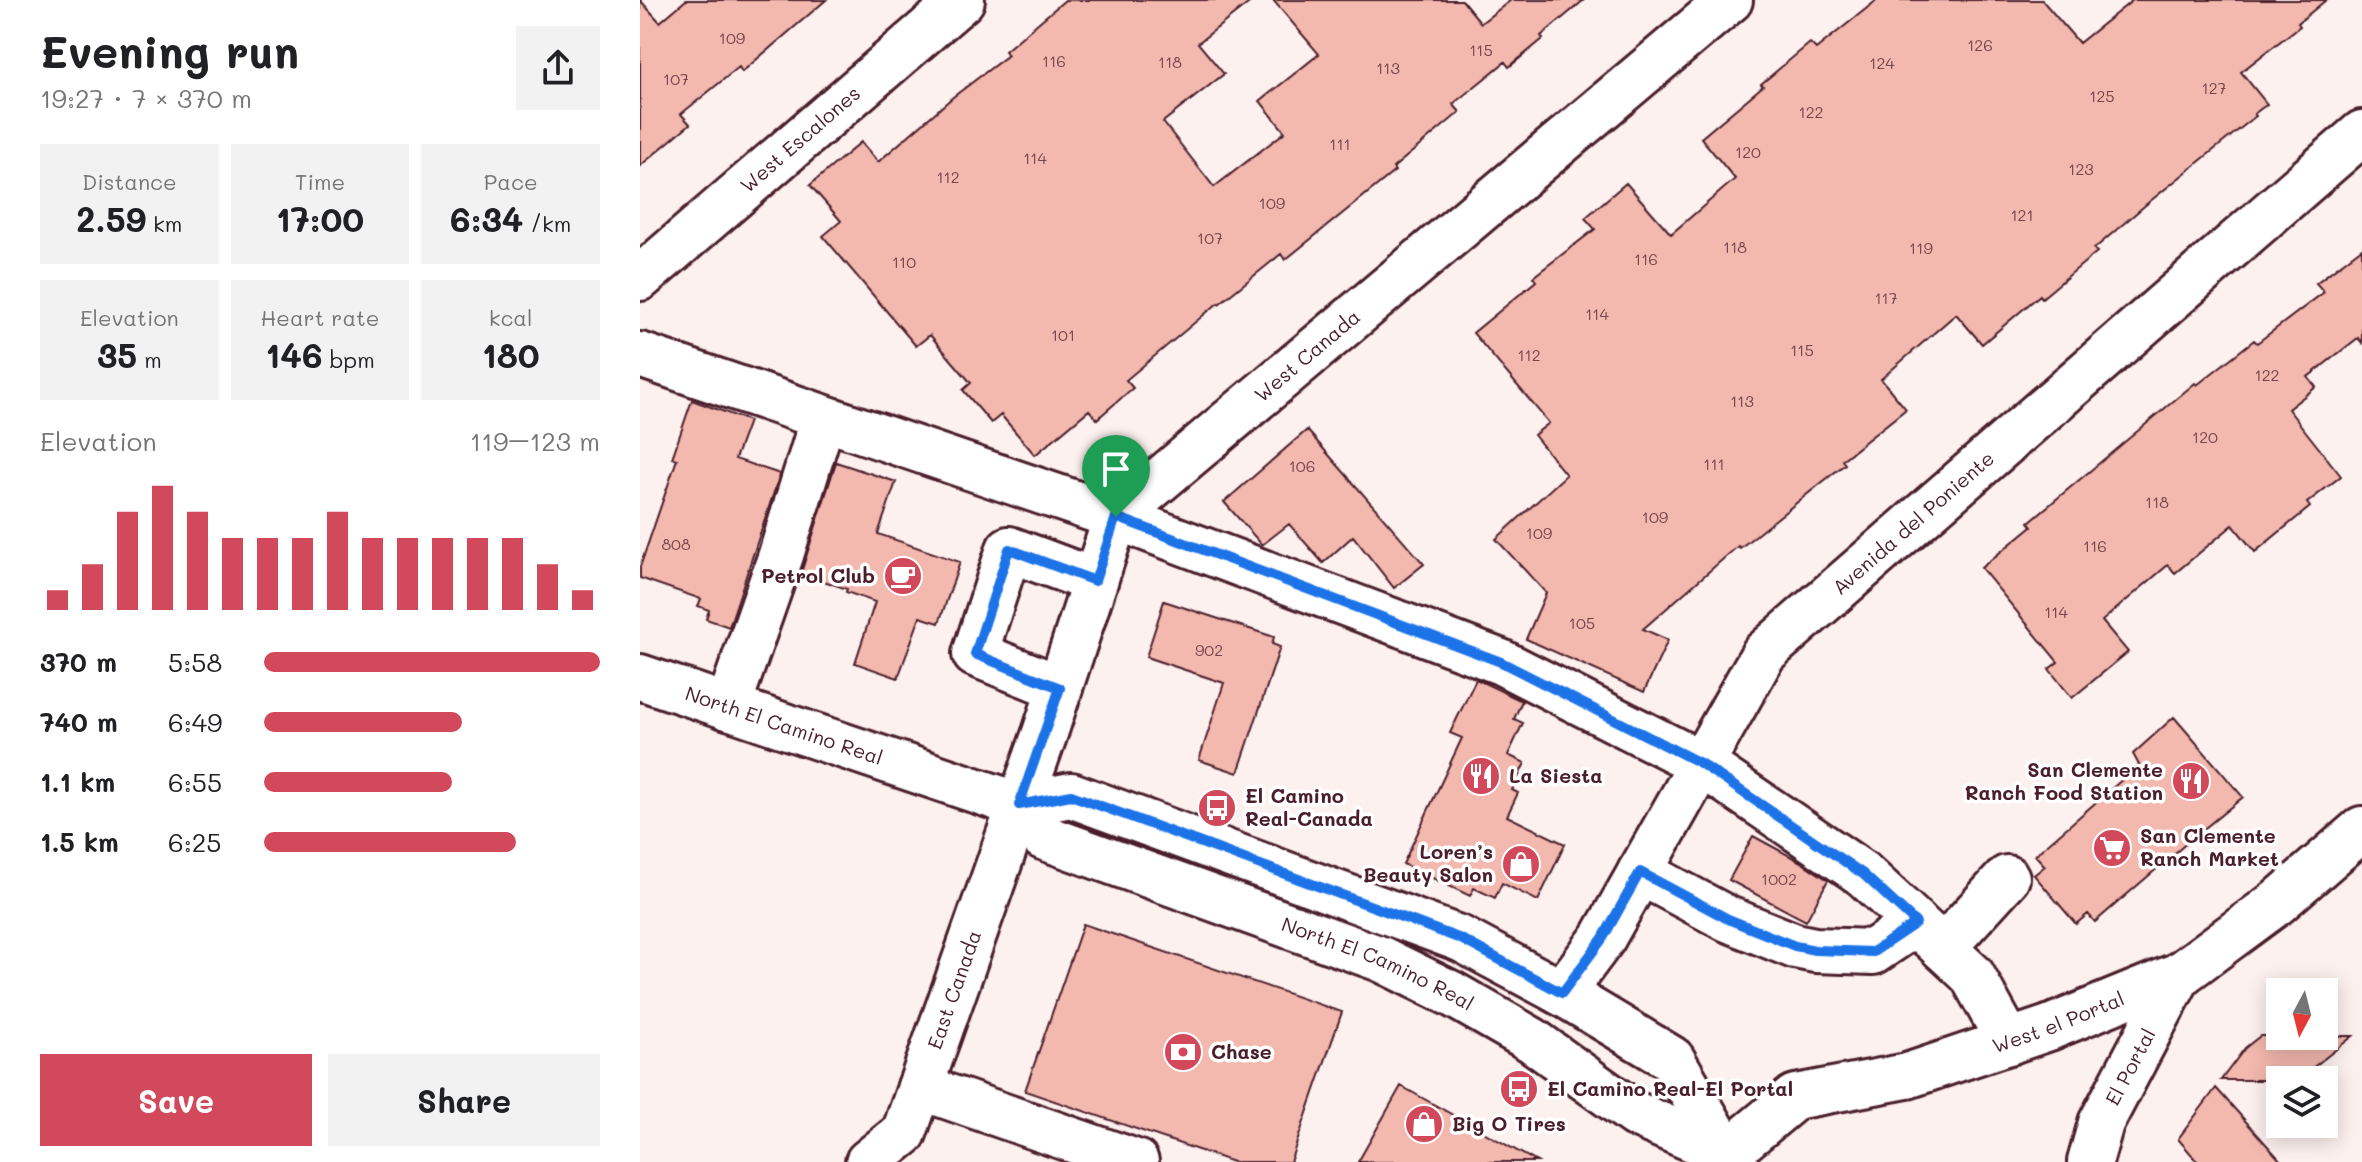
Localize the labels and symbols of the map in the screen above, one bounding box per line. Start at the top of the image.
house number: 109 [719,27,745,48]
house number: 126 [1967,34,1993,55]
house number: 115 [1469,39,1493,60]
house number: 116 [1042,50,1066,71]
house number: 118 [1158,51,1182,72]
house number: 124 [1869,52,1895,73]
house number: 113 [1376,57,1400,78]
house number: 107 [663,68,689,89]
house number: 127 [2202,77,2227,98]
street label: West Escalones [734,80,865,198]
house number: 125 [2089,85,2115,106]
house number: 122 [1799,101,1823,122]
house number: 111 [1329,133,1351,154]
house number: 120 [1735,141,1761,162]
house number: 114 [1023,147,1047,168]
house number: 123 [2068,158,2094,179]
house number: 112 [936,166,960,187]
house number: 109 [1259,192,1285,213]
house number: 121 [2010,204,2034,225]
house number: 107 [1197,227,1223,248]
house number: 118 [1723,236,1747,257]
house number: 119 [1909,237,1933,258]
house number: 116 [1634,248,1658,269]
house number: 110 [892,251,916,272]
house number: 117 [1874,287,1898,308]
street label: West Canada [1249,303,1365,407]
house number: 114 [1585,303,1609,324]
house number: 101 [1051,324,1075,345]
house number: 115 [1790,339,1814,360]
house number: 112 [1517,344,1541,365]
house number: 122 [2255,364,2279,385]
house number: 113 [1730,390,1754,411]
house number: 120 [2192,426,2218,447]
pin [1082,435,1150,517]
street label: Avenida del Poniente [1826,445,1999,600]
house number: 111 [1703,453,1725,474]
house number: 106 [1289,455,1315,476]
house number: 118 [2145,491,2169,512]
house number: 109 [1642,506,1668,527]
house number: 109 [1526,522,1552,543]
house number: 808 [661,533,691,554]
house number: 116 [2083,535,2107,556]
cafe icon: Petrol Club [882,555,924,597]
place label: Petrol Club [761,562,875,588]
house number: 114 [2044,601,2068,622]
house number: 105 [1569,612,1595,633]
house number: 902 [1195,639,1223,660]
street label: North El Camino Real [682,679,887,770]
restaurant icon: La Siesta [1460,755,1502,797]
place label: San Clemente Ranch Food Station [1965,756,2163,805]
restaurant icon: San Clemente Ranch Food Station [2170,760,2212,802]
place label: La Siesta [1509,762,1603,788]
place label: El Camino Real-Canada [1245,782,1373,831]
bus stop icon: El Camino Real-Canada [1196,787,1238,829]
place label: San Clemente Ranch Market [2140,822,2279,871]
supermarket icon: San Clemente Ranch Market [2091,827,2133,869]
place label: Loren’s Beauty Salon [1363,838,1493,887]
shop icon: Loren’s Beauty Salon [1500,843,1542,885]
house number: 1002 [1761,868,1797,889]
street label: North El Camino Real [1278,910,1479,1016]
street label: East Canada [921,927,986,1052]
north arrow [2266,978,2338,1050]
street label: West el Portal [1989,985,2128,1058]
street label: El Portal [2099,1023,2161,1109]
bank icon: Chase [1162,1031,1204,1073]
place label: Chase [1211,1038,1272,1064]
bus stop icon: El Camino Real-El Portal [1498,1068,1540,1110]
place label: El Camino Real-El Portal [1547,1075,1793,1101]
shop icon: Big O Tires [1403,1103,1445,1145]
place label: Big O Tires [1452,1110,1566,1136]

